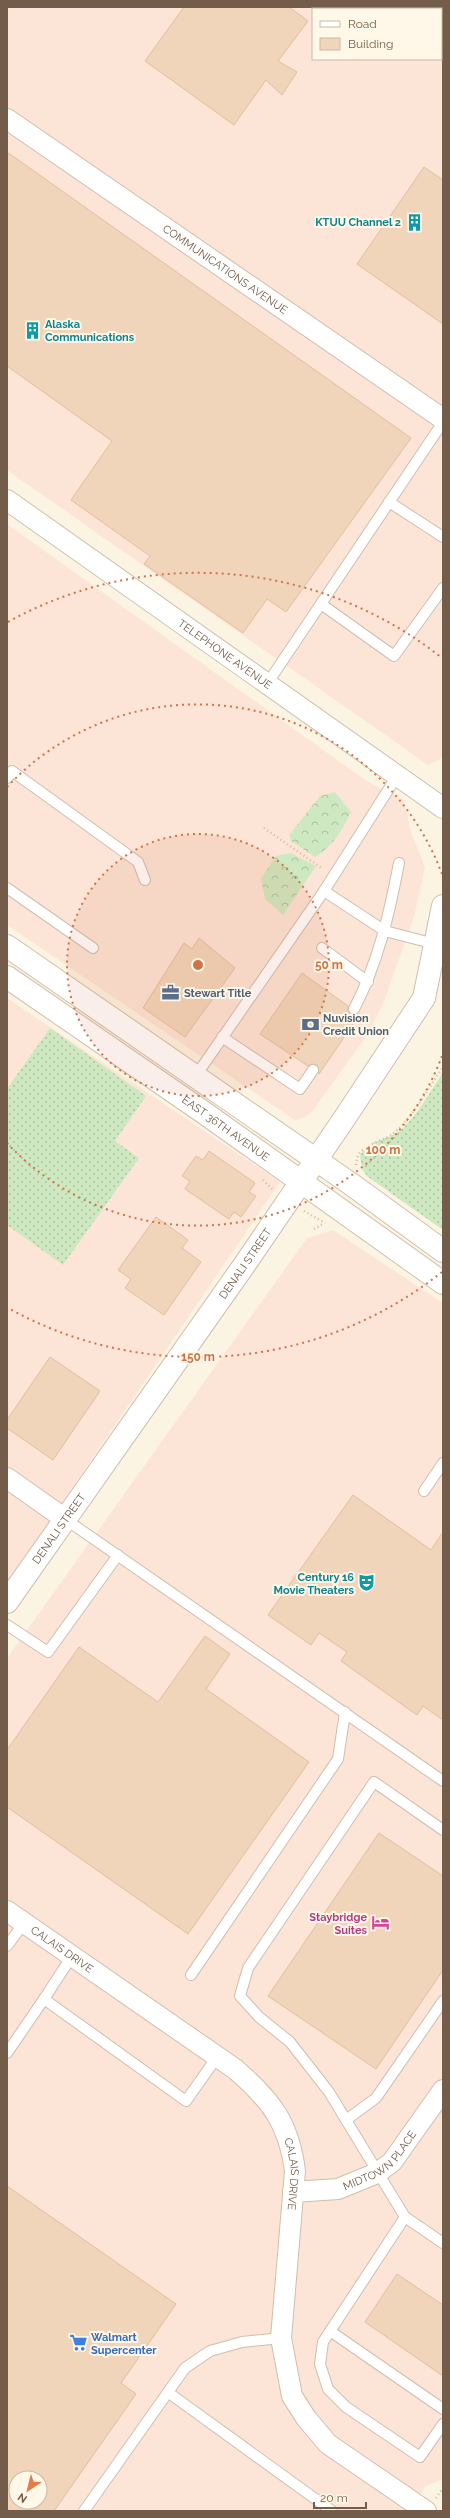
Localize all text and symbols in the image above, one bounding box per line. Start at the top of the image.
legend [312,8,442,60]
text: Road [348,17,377,31]
text: Building [348,37,394,51]
building icon: KTUU Channel 2 [404,212,424,232]
place label: KTUU Channel 2 [315,216,401,229]
street label: COMMUNICATIONS AVENUE [160,222,290,317]
place label: Alaska Communications [45,318,135,344]
building icon: Alaska Communications [22,320,42,340]
street label: TELEPHONE AVENUE [175,617,274,692]
centre of rings [191,958,205,972]
text: 50 m [315,958,343,972]
office icon: Stewart Title [161,983,181,1003]
place label: Stewart Title [184,987,252,1000]
place label: Nuvision Credit Union [323,1012,389,1038]
bank icon: Nuvision Credit Union [300,1014,320,1034]
street label: EAST 36TH AVENUE [179,1093,272,1164]
text: 100 m [366,1143,400,1157]
street label: DENALI STREET [217,1226,275,1302]
text: 150 m [181,1350,215,1364]
street label: DENALI STREET [30,1491,89,1566]
place label: Century 16 Movie Theaters [274,1571,355,1597]
theatre icon: Century 16 Movie Theaters [357,1573,377,1593]
place label: Staybridge Suites [309,1911,368,1937]
hotel icon: Staybridge Suites [370,1913,390,1933]
street label: CALAIS DRIVE [28,1923,96,1976]
street label: MIDTOWN PLACE [341,2128,419,2193]
street label: CALAIS DRIVE [281,2136,301,2211]
place label: Walmart Supercenter [91,2331,157,2357]
supermarket icon: Walmart Supercenter [68,2333,88,2353]
north arrow [8,2470,48,2510]
scale bar [314,2484,366,2510]
text: N [15,2490,30,2506]
text: 20 m [320,2491,348,2505]

